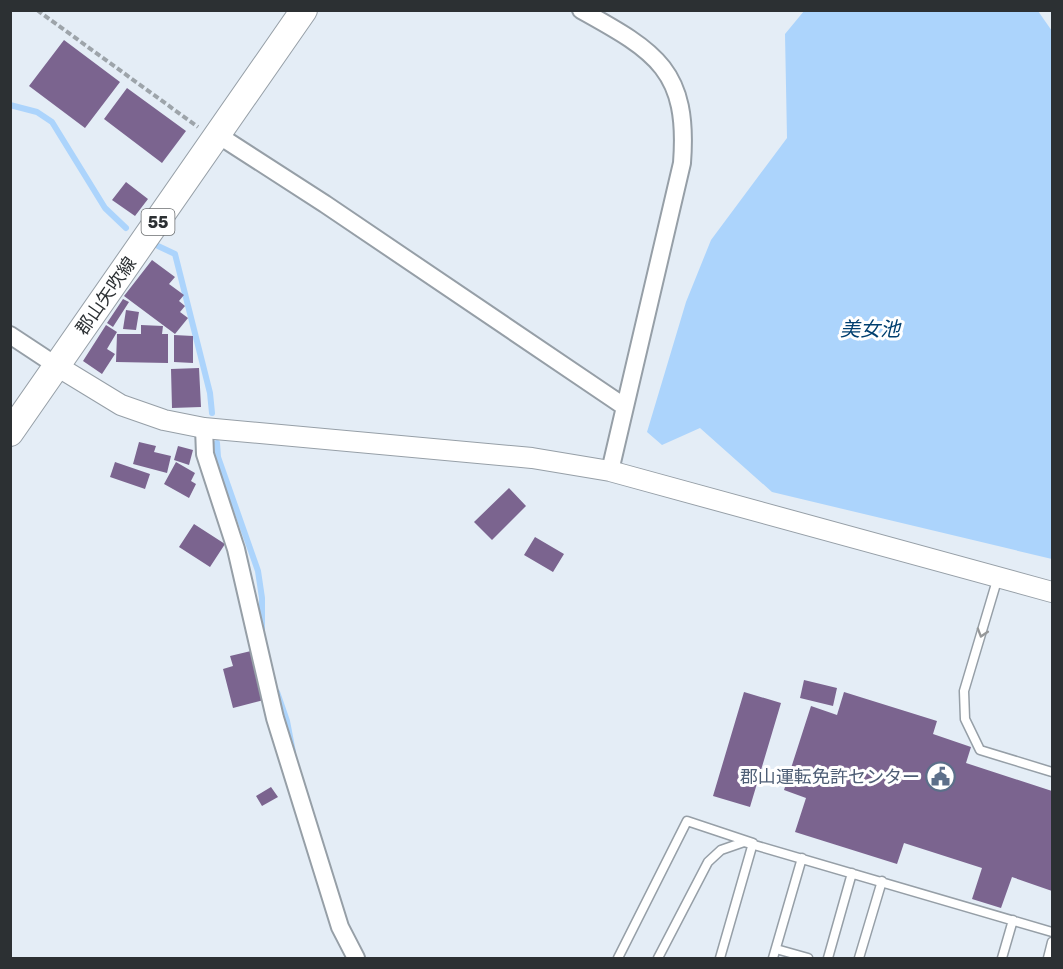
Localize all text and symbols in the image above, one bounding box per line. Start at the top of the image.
road number: 55 [142,209,174,235]
street label: 郡山矢吹線 [71,253,141,339]
water label: 美女池 [840,317,902,341]
one-way arrow [977,627,989,638]
public building icon: 郡山運転免許センター [925,761,957,793]
place label: 郡山運転免許センター [740,766,920,788]

